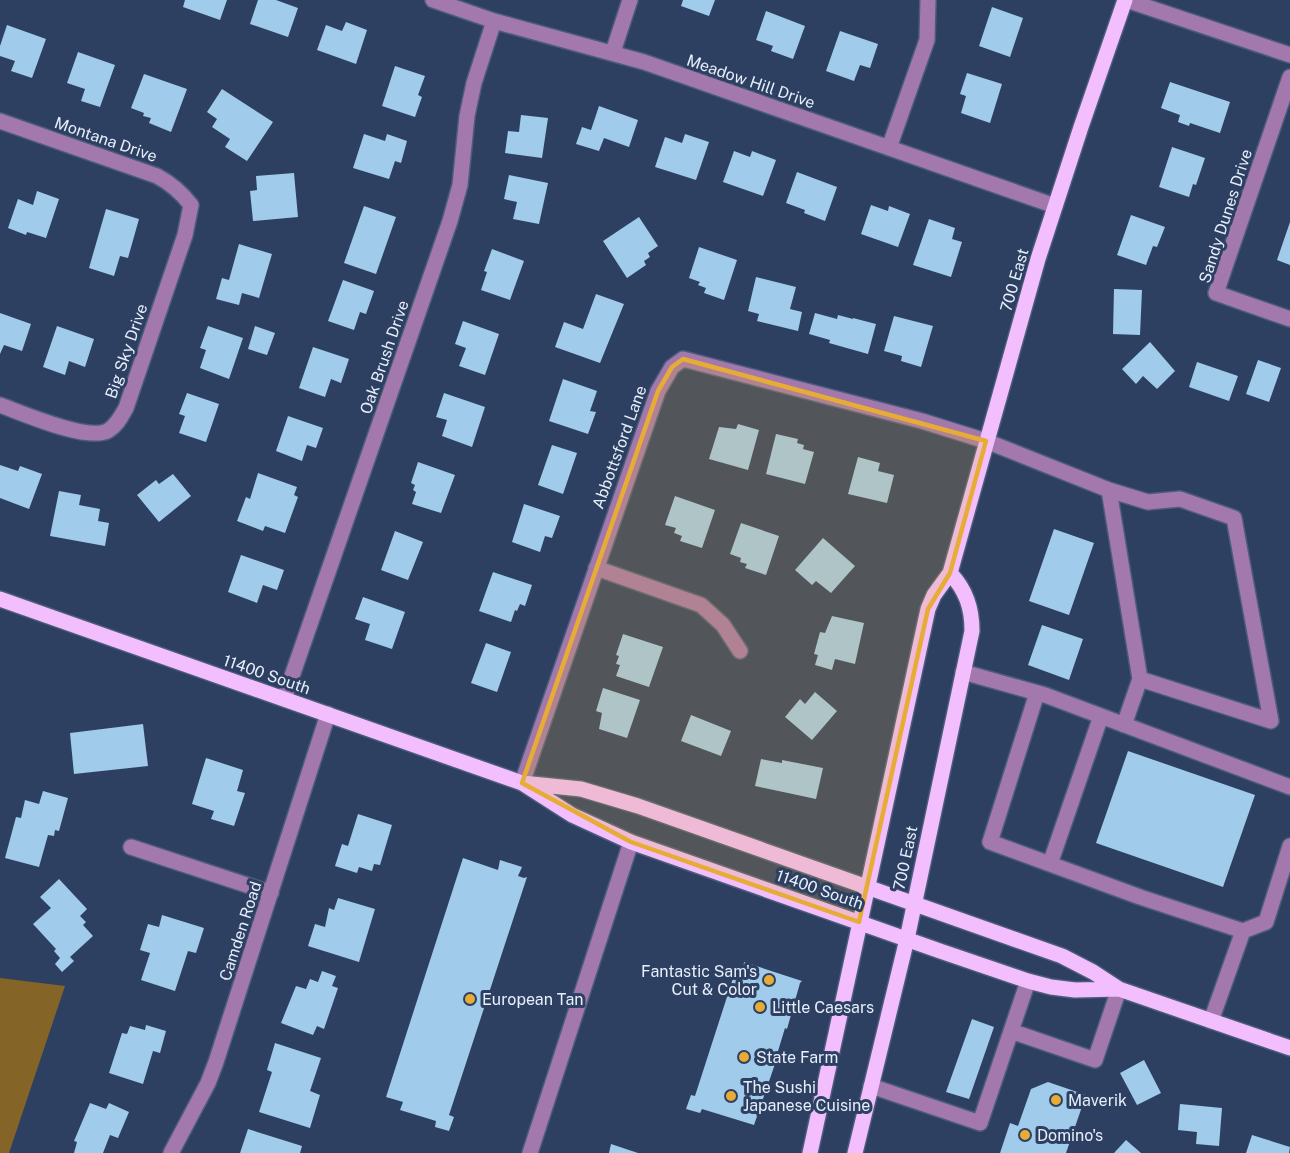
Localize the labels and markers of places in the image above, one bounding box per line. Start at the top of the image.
place label: Fantastic Sam's Cut & Color [641,962,757,999]
marker: Fantastic Sam's Cut & Color [762,973,776,987]
place label: European Tan [482,990,583,1009]
marker: European Tan [463,992,477,1006]
place label: Little Caesars [772,998,874,1017]
marker: Little Caesars [753,1000,767,1014]
place label: State Farm [756,1048,838,1067]
marker: State Farm [737,1050,751,1064]
place label: The Sushi Japanese Cuisine [743,1078,870,1115]
marker: The Sushi Japanese Cuisine [724,1089,738,1103]
place label: Maverik [1068,1091,1127,1110]
marker: Maverik [1049,1093,1063,1107]
place label: Domino's [1037,1126,1103,1145]
marker: Domino's [1018,1128,1032,1142]

